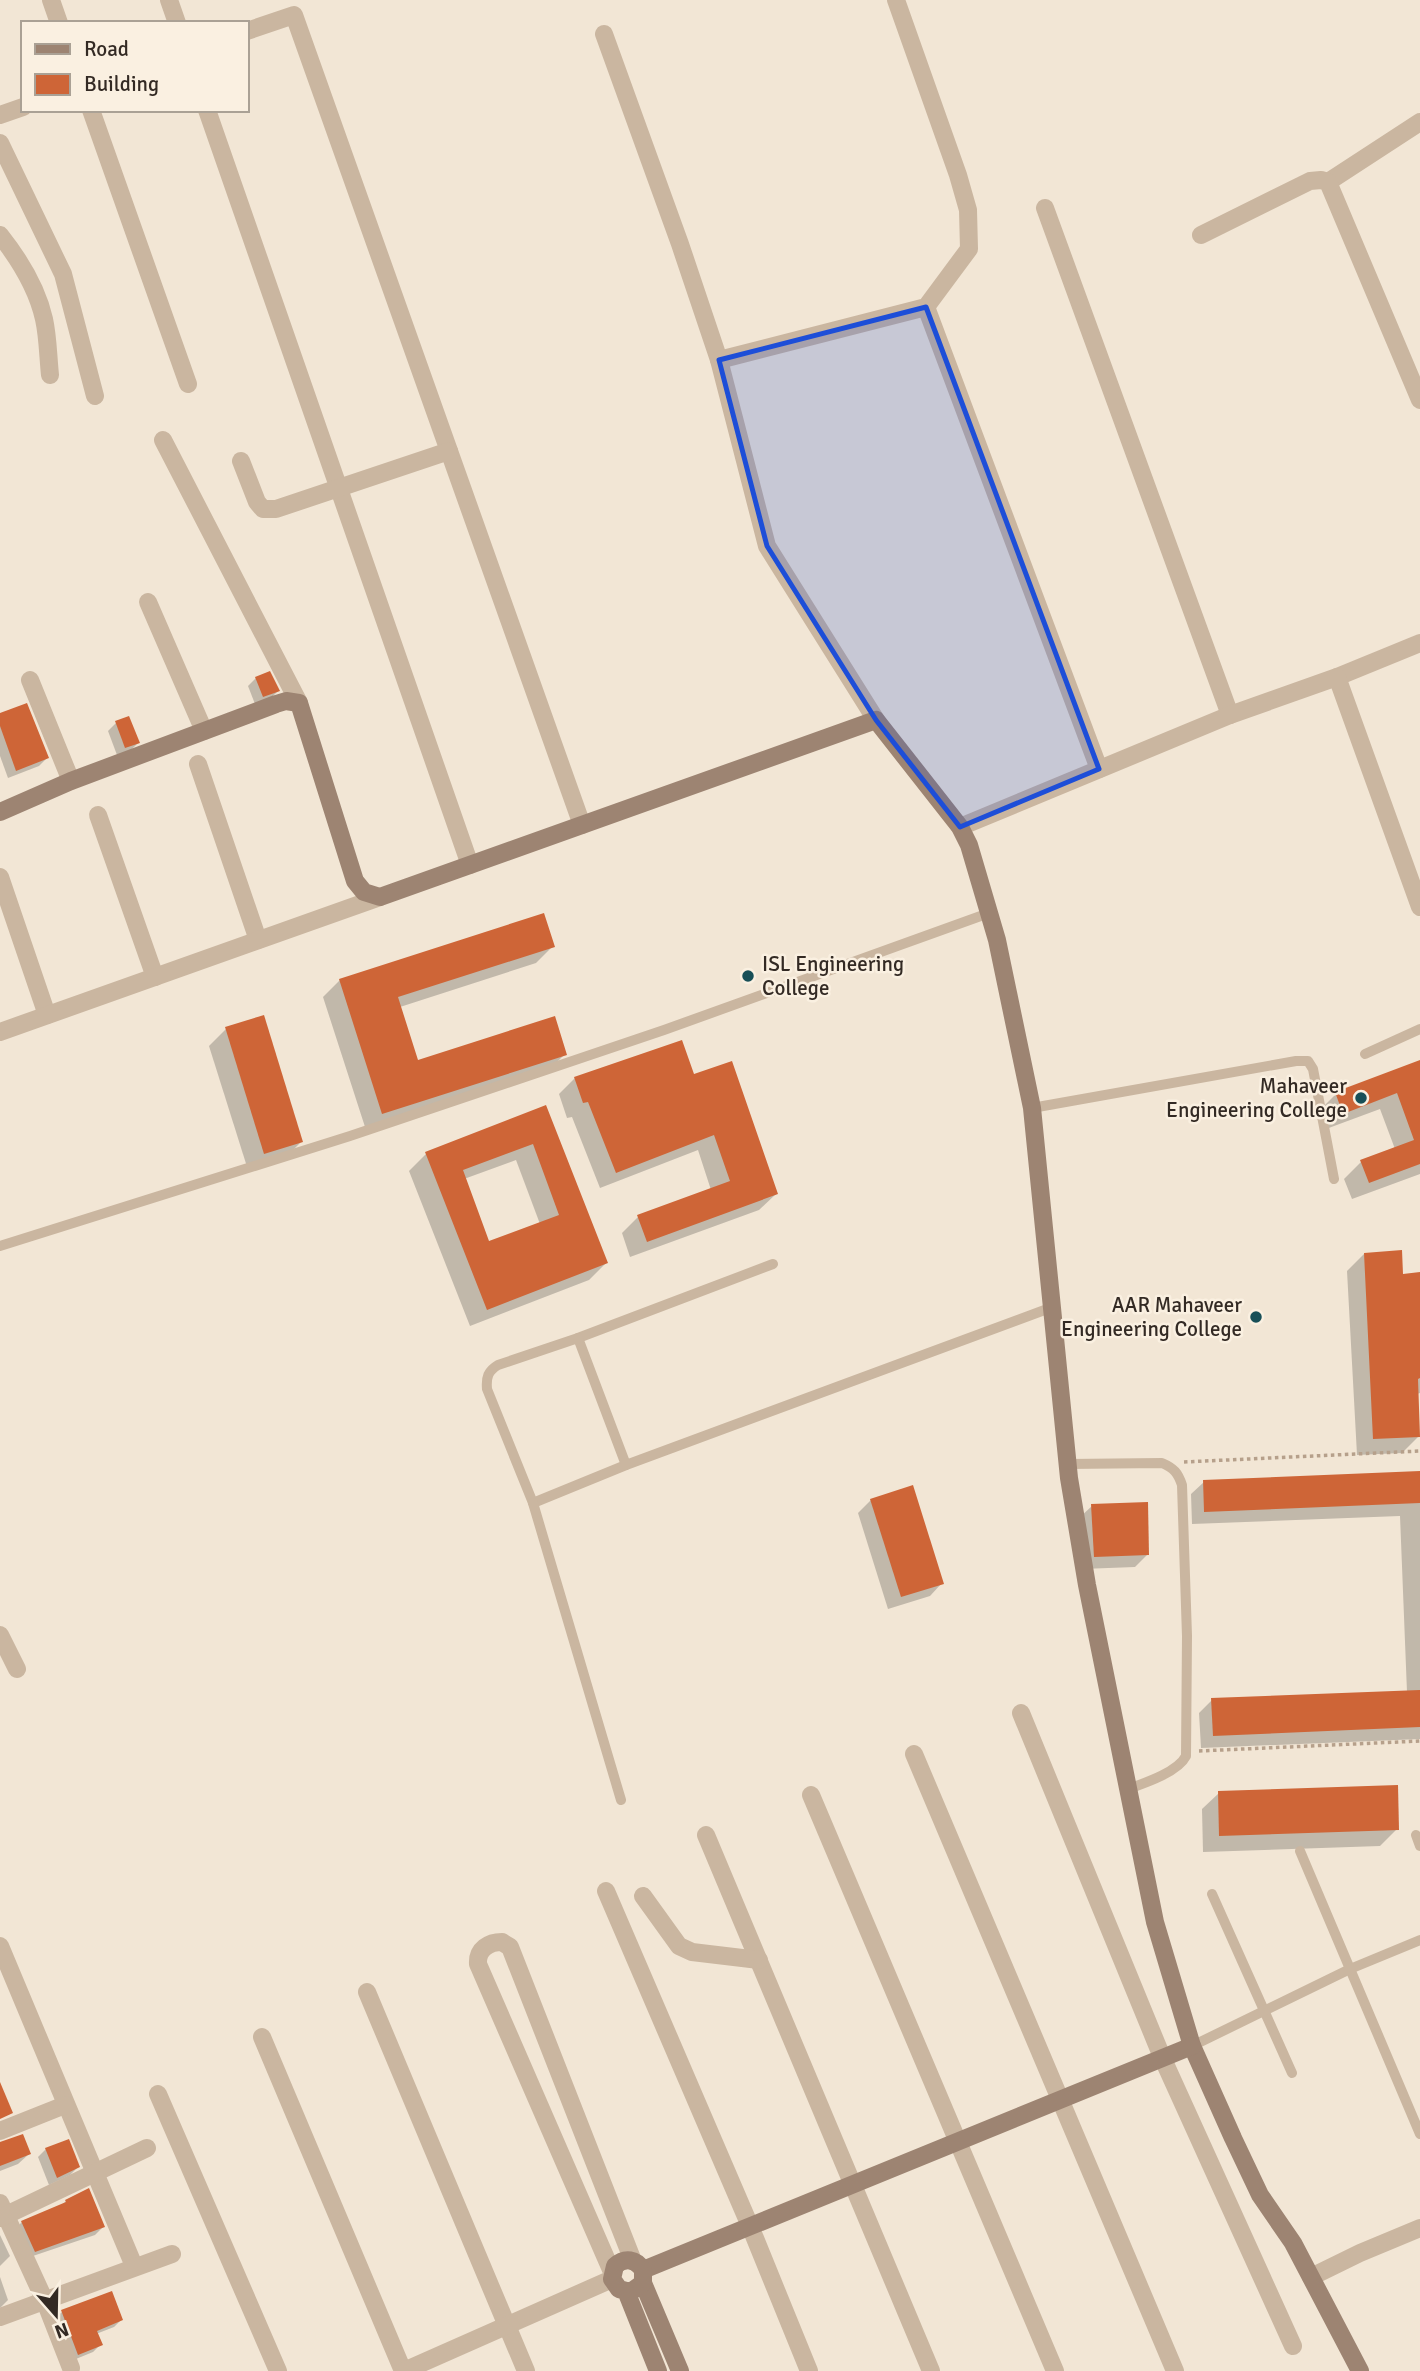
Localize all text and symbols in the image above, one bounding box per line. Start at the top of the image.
legend [21,21,248,112]
text: Road [84,36,129,62]
text: Building [84,71,159,97]
place label: ISL Engineering College [762,951,904,1001]
marker: ISL Engineering College [740,968,756,984]
place label: Mahaveer Engineering College [1166,1073,1347,1123]
marker: Mahaveer Engineering College [1353,1090,1369,1106]
place label: AAR Mahaveer Engineering College [1061,1292,1242,1342]
marker: AAR Mahaveer Engineering College [1248,1309,1264,1325]
north arrow [21,2280,91,2350]
text: N [51,2316,72,2344]

